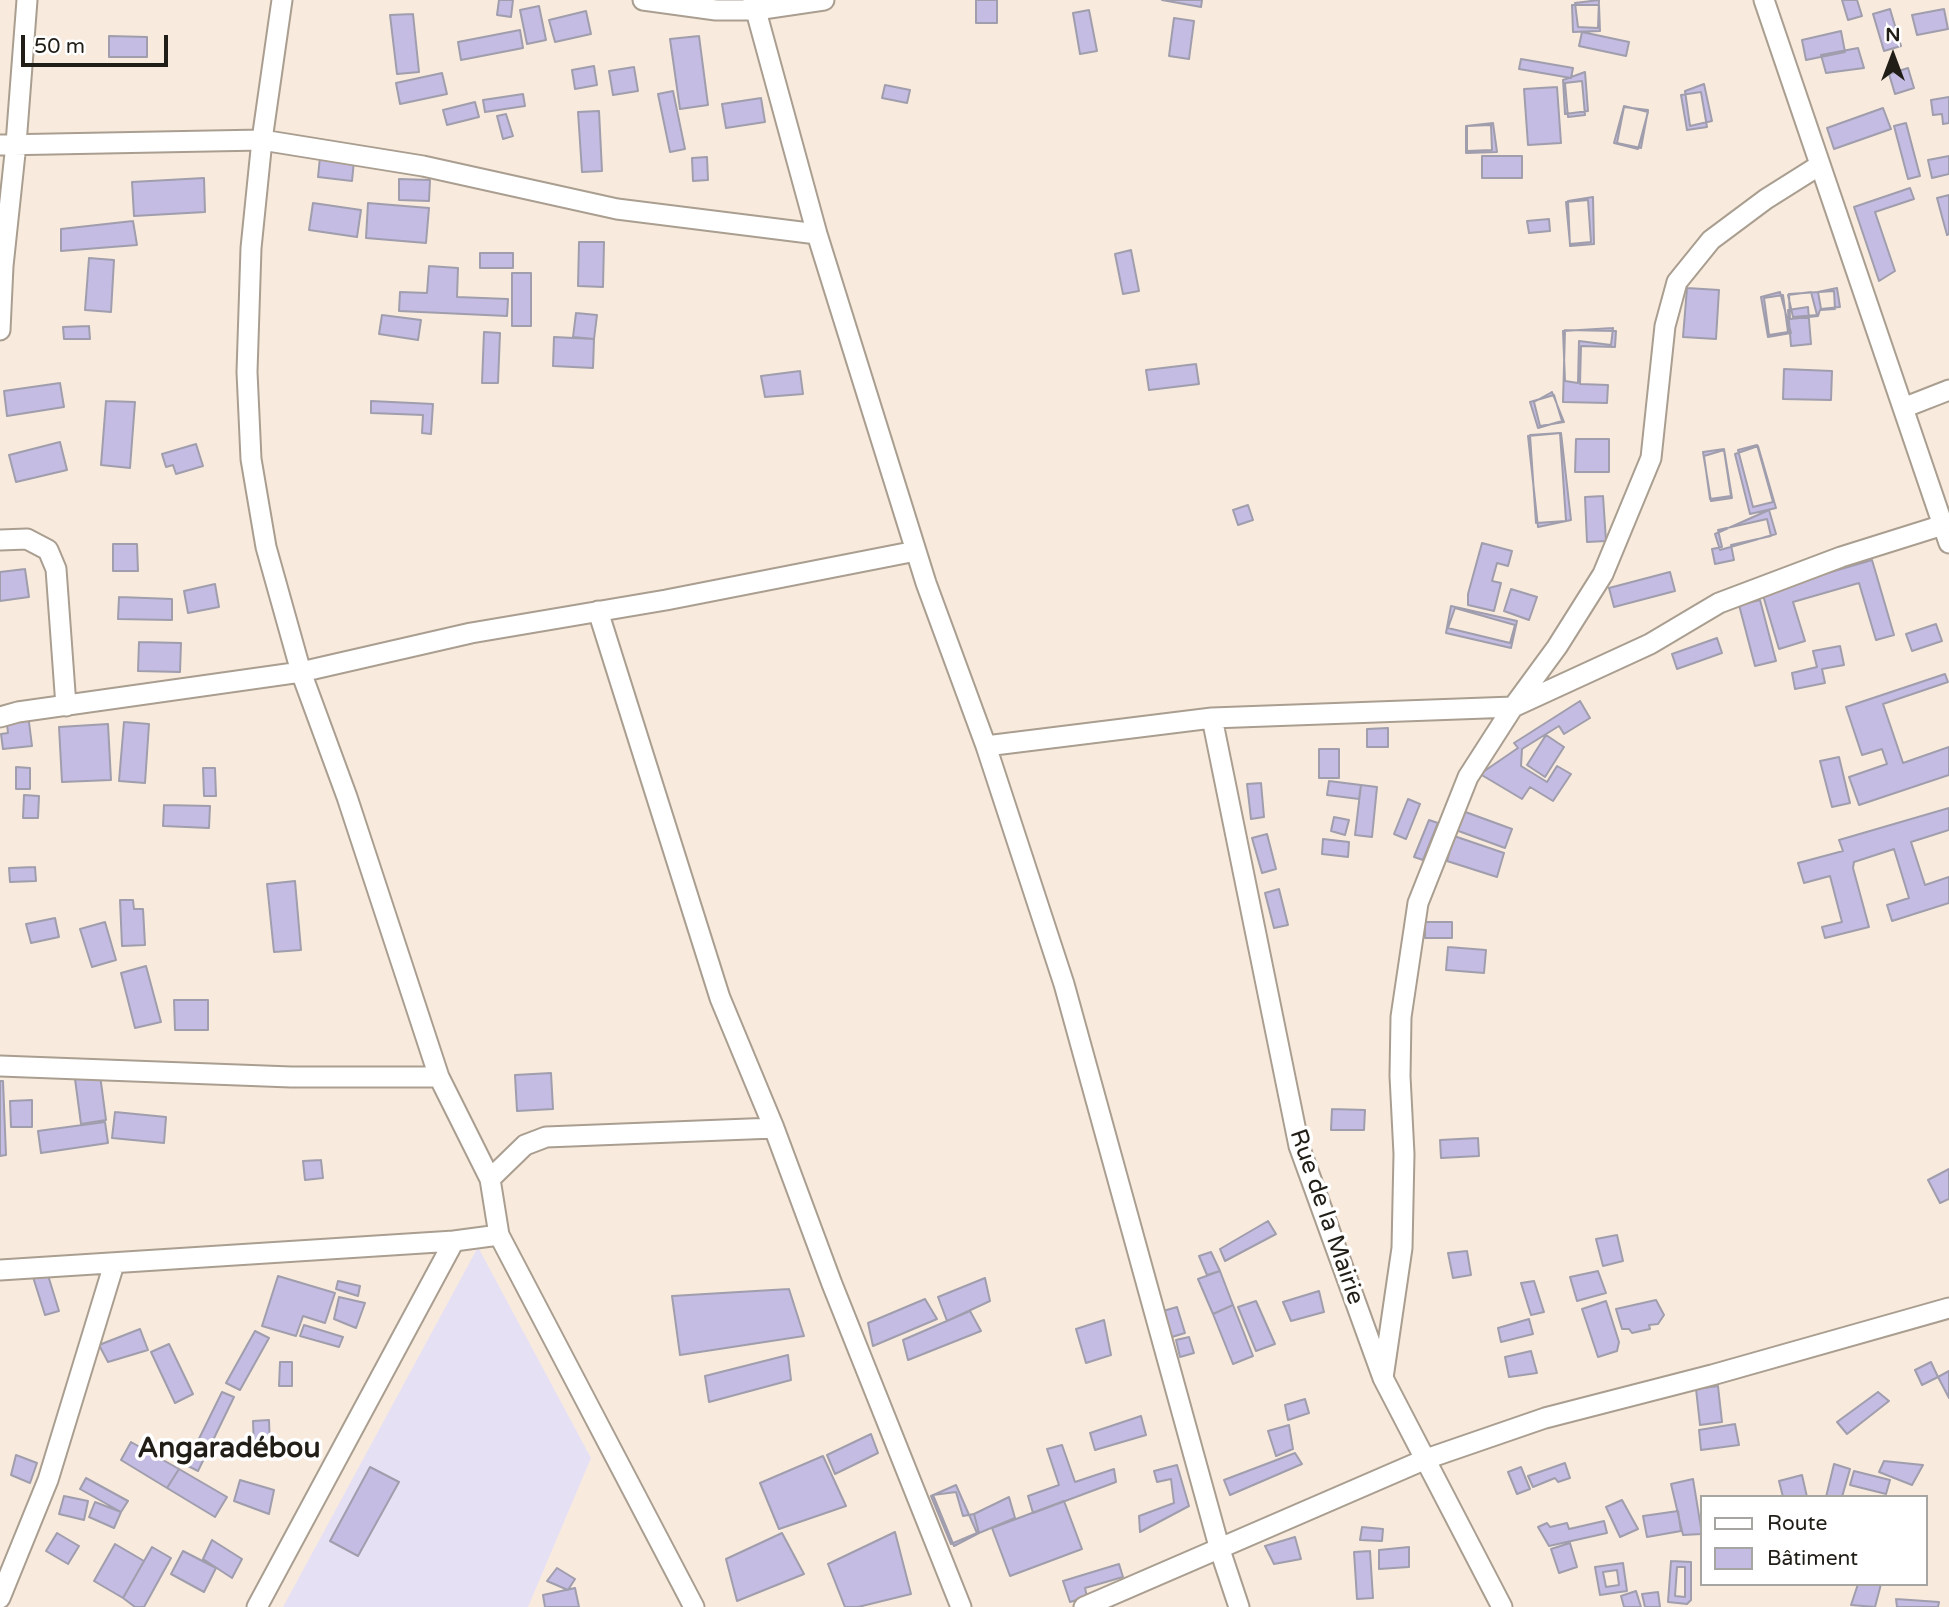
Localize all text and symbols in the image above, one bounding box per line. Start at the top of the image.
scale bar [24,21,172,65]
north arrow [1858,21,1928,91]
text: N [1885,24,1901,46]
text: 50 m [34,34,85,59]
street label: Rue de la Mairie [1282,1126,1370,1308]
district label: Angaradébou [138,1433,320,1467]
legend [1700,1495,1928,1586]
text: Route [1767,1511,1827,1536]
text: Bâtiment [1767,1546,1858,1571]

